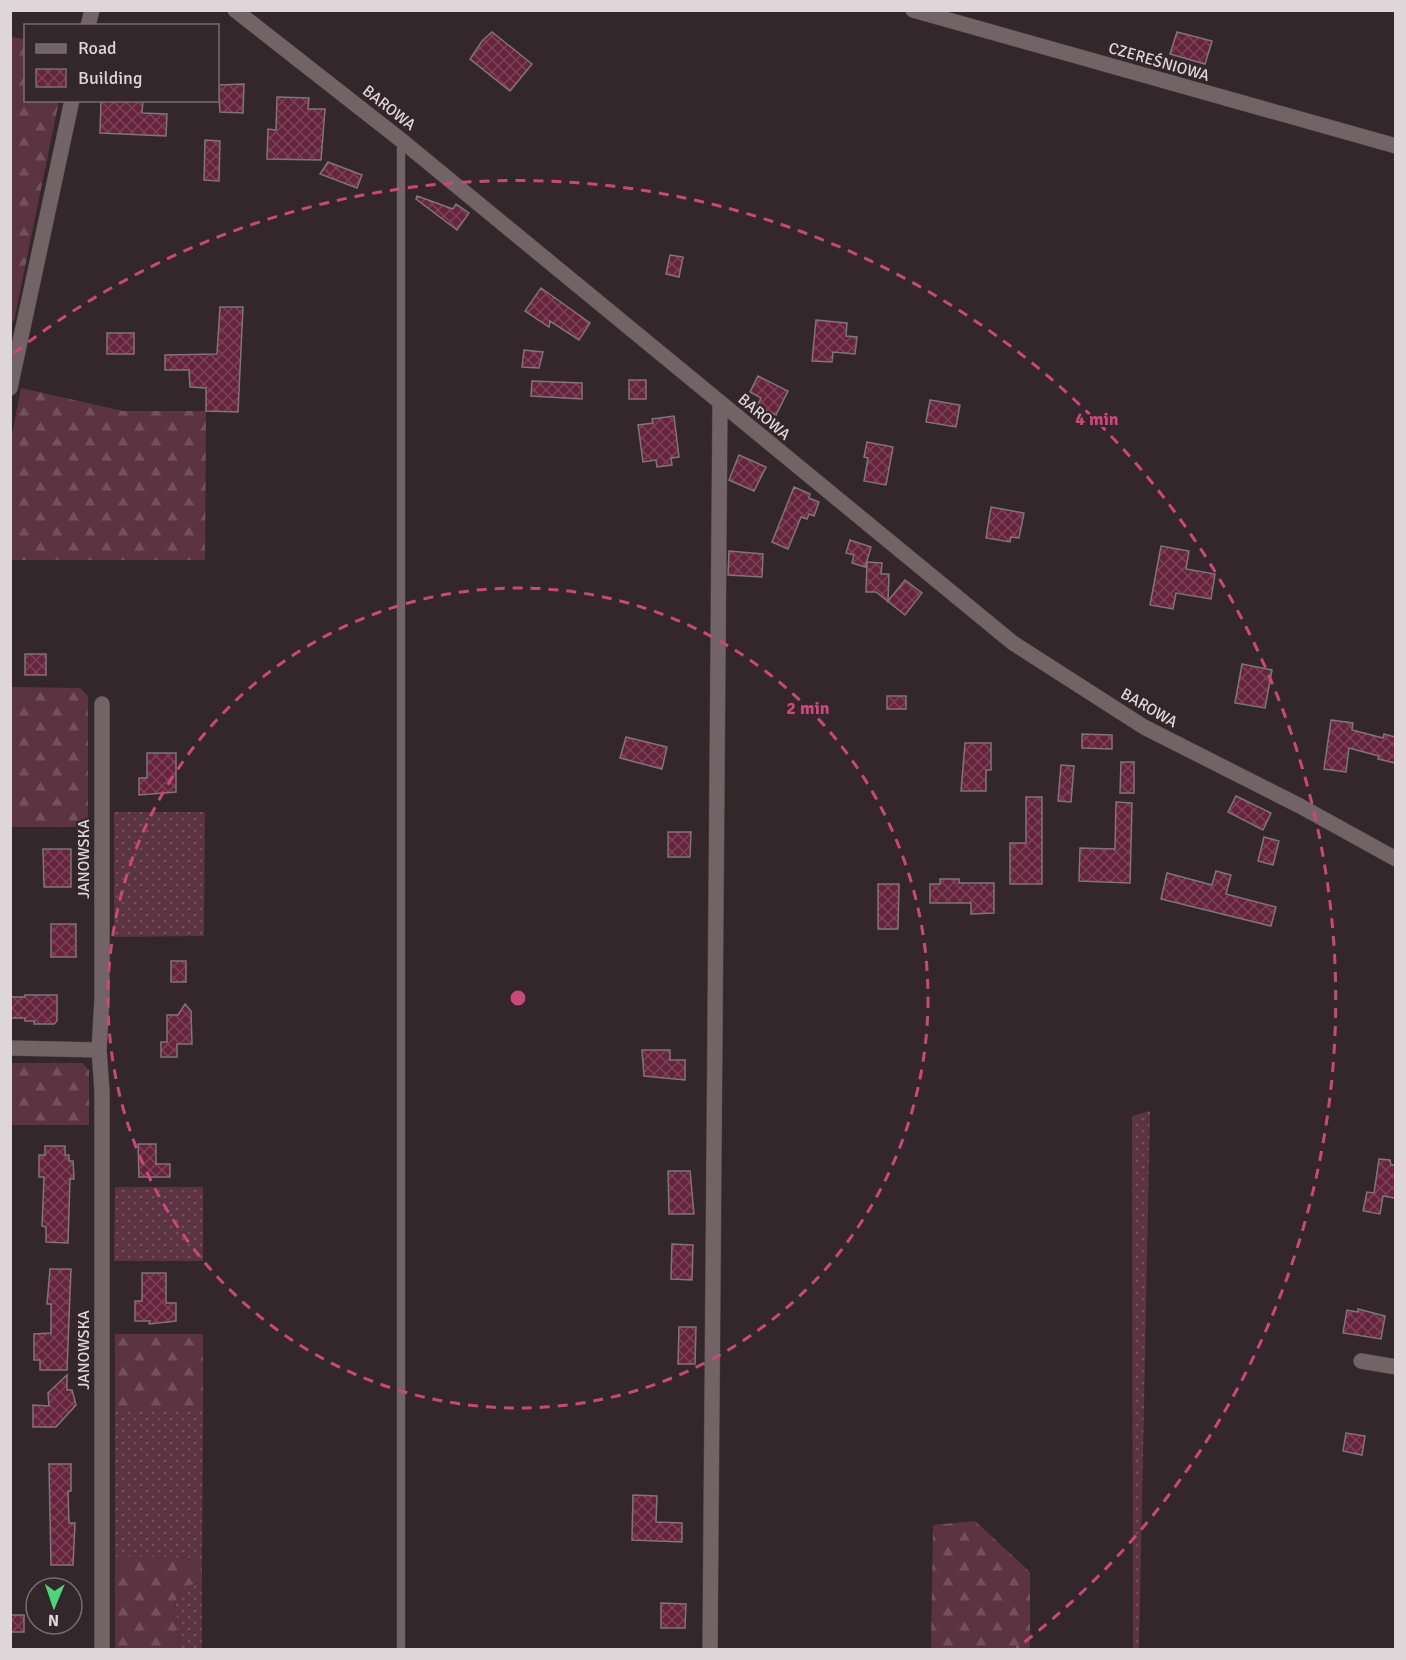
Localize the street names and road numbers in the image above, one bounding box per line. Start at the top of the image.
street label: CZEREŚNIOWA [1106,38,1212,86]
street label: BAROWA [358,81,420,135]
street label: BAROWA [734,389,794,445]
street label: BAROWA [1117,684,1181,732]
street label: JANOWSKA [74,819,94,899]
street label: JANOWSKA [74,1310,94,1390]

